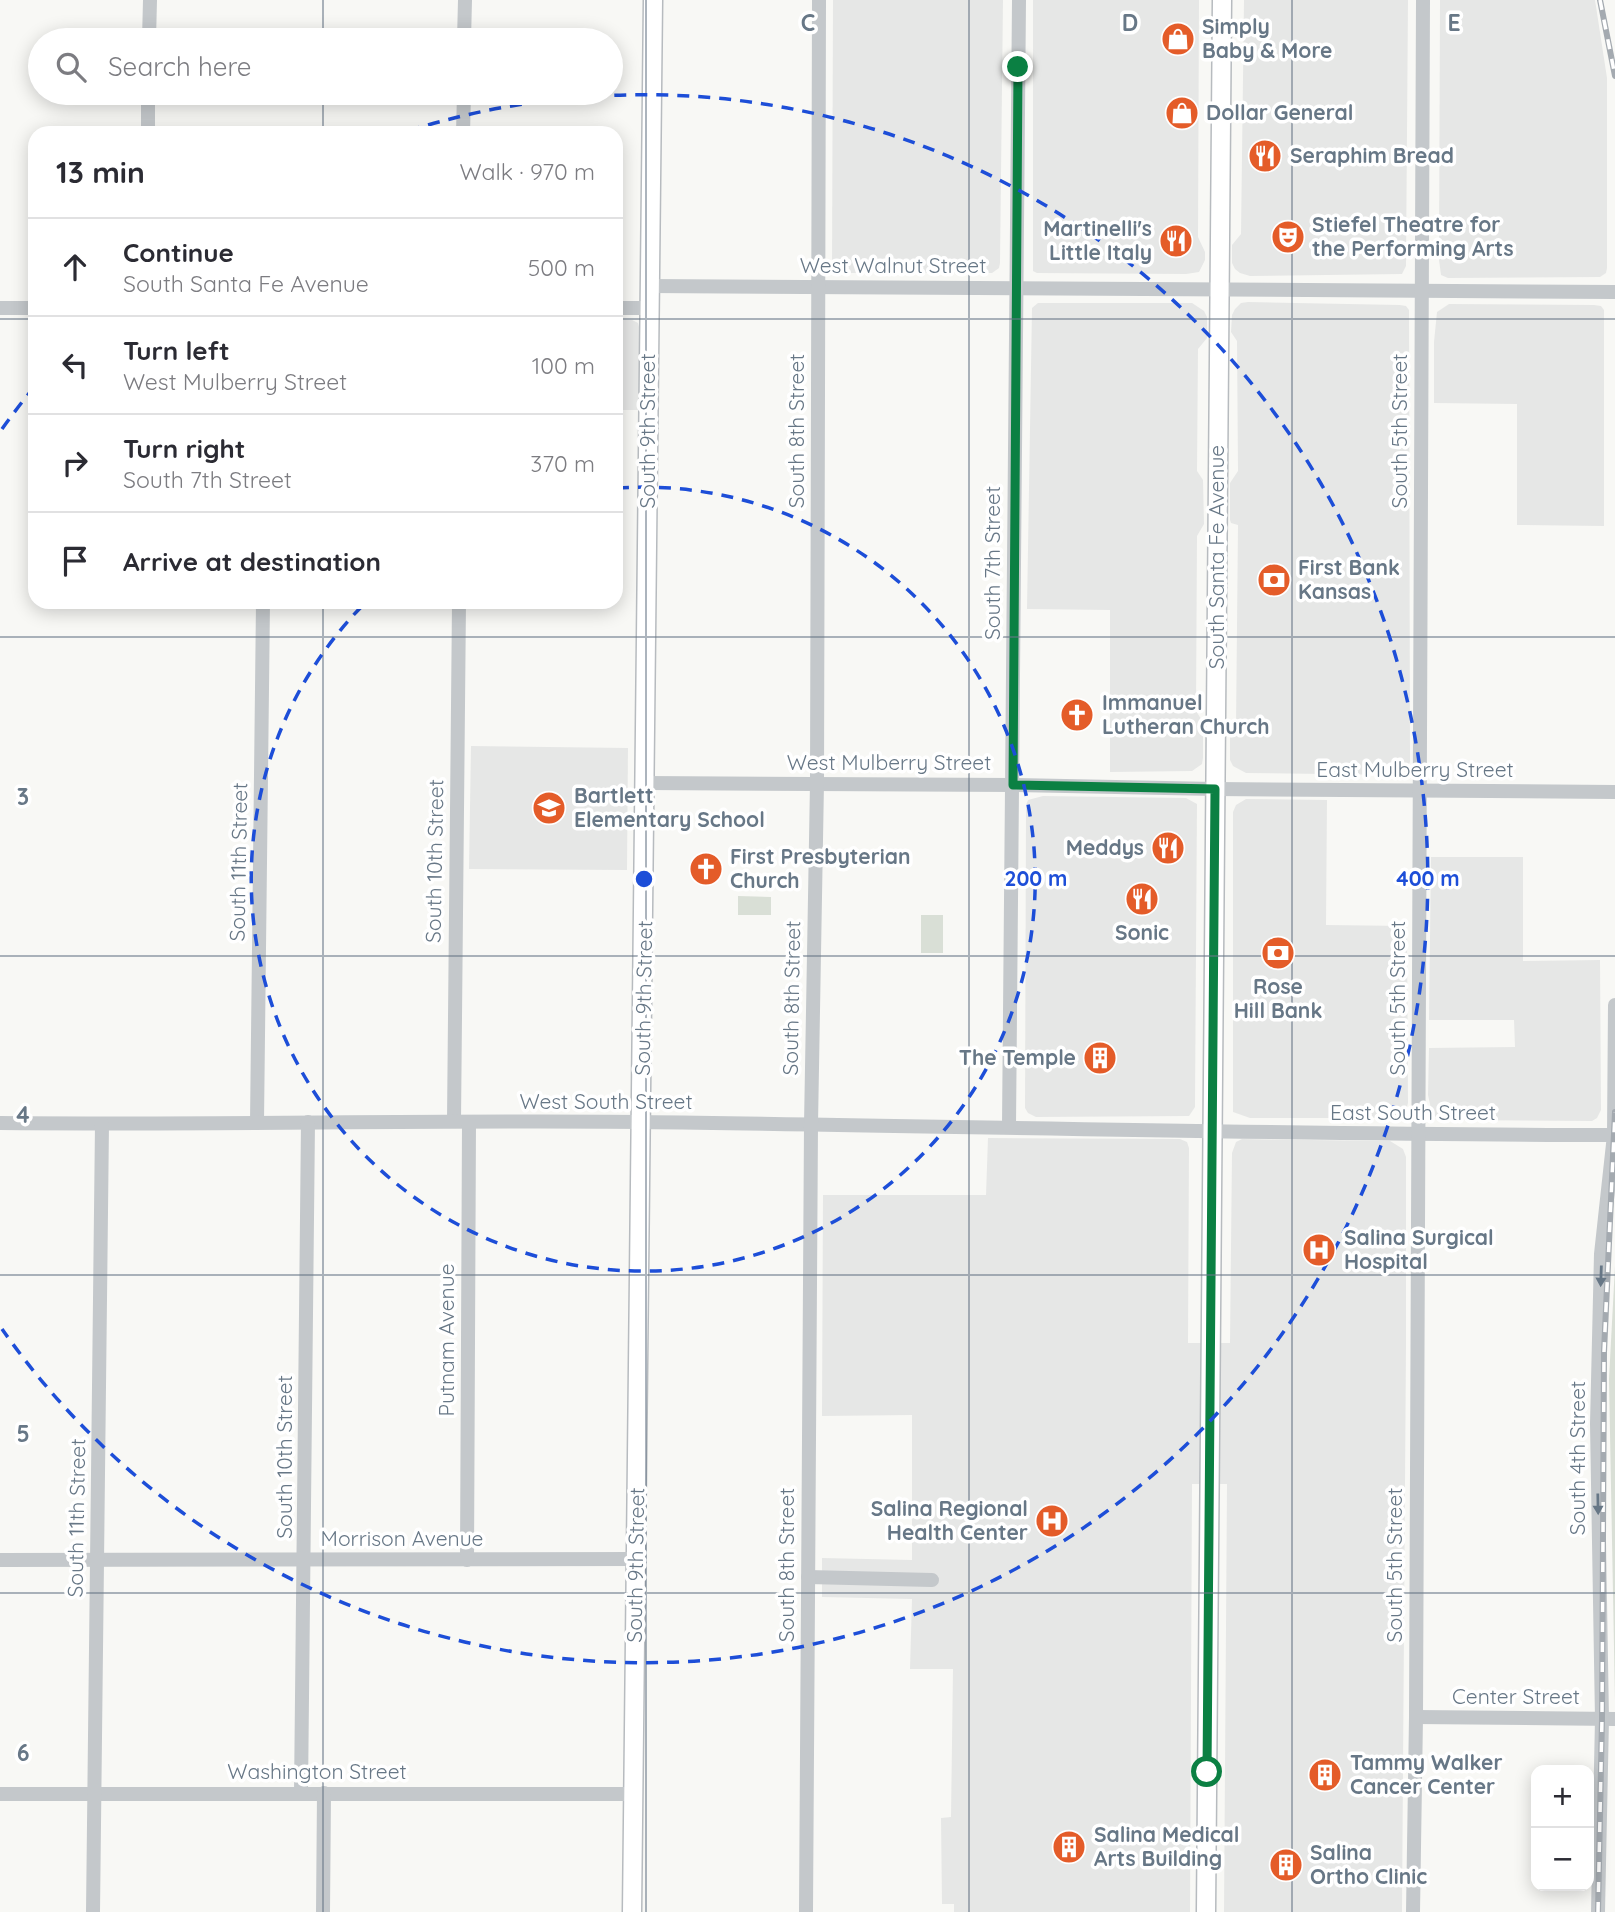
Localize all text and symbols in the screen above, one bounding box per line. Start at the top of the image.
text: C [801,8,815,37]
text: D [1122,8,1138,37]
text: E [1447,8,1461,37]
place label: Simply Baby & More [1202,13,1332,63]
shop icon: Simply Baby & More [1159,20,1197,58]
search box [28,28,623,105]
icon: search [52,48,90,86]
text: Search here [108,50,252,83]
route end [1002,51,1033,82]
shop icon: Dollar General [1163,94,1201,132]
place label: Dollar General [1206,99,1353,125]
restaurant icon: Seraphim Bread [1246,137,1284,175]
place label: Seraphim Bread [1290,142,1454,168]
text: 13 min [56,153,145,191]
text: Walk · 970 m [460,157,595,186]
place label: Stiefel Theatre for the Performing Arts [1312,211,1514,261]
place label: Martinelli's Little Italy [1043,215,1152,265]
theatre icon: Stiefel Theatre for the Performing Arts [1269,218,1307,256]
restaurant icon: Martinelli's Little Italy [1157,222,1195,260]
text: Continue [123,236,234,269]
icon: ahead [56,248,94,286]
street label: West Walnut Street [800,252,986,278]
text: 500 m [528,253,595,282]
text: South Santa Fe Avenue [123,269,369,298]
text: Turn left [123,334,230,367]
icon: left [56,346,94,384]
text: 100 m [532,351,595,380]
street label: South 9th Street [634,353,660,509]
street label: South 8th Street [783,354,809,508]
street label: South 5th Street [1386,354,1412,508]
text: West Mulberry Street [123,367,347,396]
text: Turn right [123,432,245,465]
icon: right [56,444,94,482]
street label: South Santa Fe Avenue [1203,445,1229,669]
text: 370 m [530,449,595,478]
text: South 7th Street [123,465,292,494]
street label: South 7th Street [979,486,1005,640]
icon: arrive [56,542,94,580]
text: Arrive at destination [123,545,381,578]
place label: First Bank Kansas [1298,554,1400,604]
bank icon: First Bank Kansas [1255,561,1293,599]
place label: Immanuel Lutheran Church [1102,689,1270,739]
church icon: Immanuel Lutheran Church [1058,696,1096,734]
street label: West Mulberry Street [787,749,991,775]
street label: East Mulberry Street [1316,756,1514,782]
street label: South 10th Street [420,779,448,943]
text: 3 [17,782,29,811]
street label: South 11th Street [224,782,252,942]
place label: Bartlett Elementary School [574,782,765,832]
school or university icon: Bartlett Elementary School [530,789,568,827]
restaurant icon: Meddys [1149,829,1187,867]
place label: Meddys [1066,834,1144,860]
place label: First Presbyterian Church [730,843,910,893]
church icon: First Presbyterian Church [687,850,725,888]
text: 200 m [1005,865,1067,891]
text: 400 m [1396,865,1460,891]
centre of rings [632,867,656,891]
restaurant icon: Sonic [1123,880,1161,918]
place label: Sonic [1115,919,1169,945]
street label: South 9th Street [629,920,657,1076]
street label: South 8th Street [777,920,805,1076]
street label: South 5th Street [1384,921,1410,1075]
bank icon: Rose Hill Bank [1259,934,1297,972]
place label: Rose Hill Bank [1234,973,1322,1023]
building icon: The Temple [1081,1039,1119,1077]
place label: The Temple [959,1044,1076,1070]
street label: West South Street [519,1088,693,1114]
street label: East South Street [1330,1099,1496,1125]
text: 4 [16,1100,30,1129]
place label: Salina Surgical Hospital [1344,1224,1494,1274]
hospital icon: Salina Surgical Hospital [1300,1231,1338,1269]
street label: Putnam Avenue [433,1263,459,1417]
one-way arrow [1595,1265,1606,1287]
street label: South 10th Street [271,1375,297,1539]
street label: South 4th Street [1564,1381,1590,1535]
text: 5 [16,1419,30,1448]
street label: South 11th Street [62,1438,90,1598]
street label: South 9th Street [621,1487,649,1643]
street label: South 8th Street [773,1488,799,1642]
street label: South 5th Street [1381,1488,1407,1642]
one-way arrow [1592,1493,1604,1515]
place label: Salina Regional Health Center [871,1495,1028,1545]
hospital icon: Salina Regional Health Center [1033,1502,1071,1540]
street label: Morrison Avenue [321,1525,483,1551]
street label: Center Street [1452,1683,1580,1709]
text: 6 [17,1738,29,1767]
place label: Tammy Walker Cancer Center [1350,1749,1503,1799]
route start [1191,1756,1222,1787]
building icon: Tammy Walker Cancer Center [1306,1756,1344,1794]
street label: Washington Street [227,1758,407,1784]
map controls [1531,1765,1594,1891]
button: + [1531,1765,1594,1828]
place label: Salina Medical Arts Building [1094,1821,1239,1871]
building icon: Salina Medical Arts Building [1050,1828,1088,1866]
button: − [1531,1828,1594,1891]
place label: Salina Ortho Clinic [1310,1839,1427,1889]
building icon: Salina Ortho Clinic [1267,1846,1305,1884]

